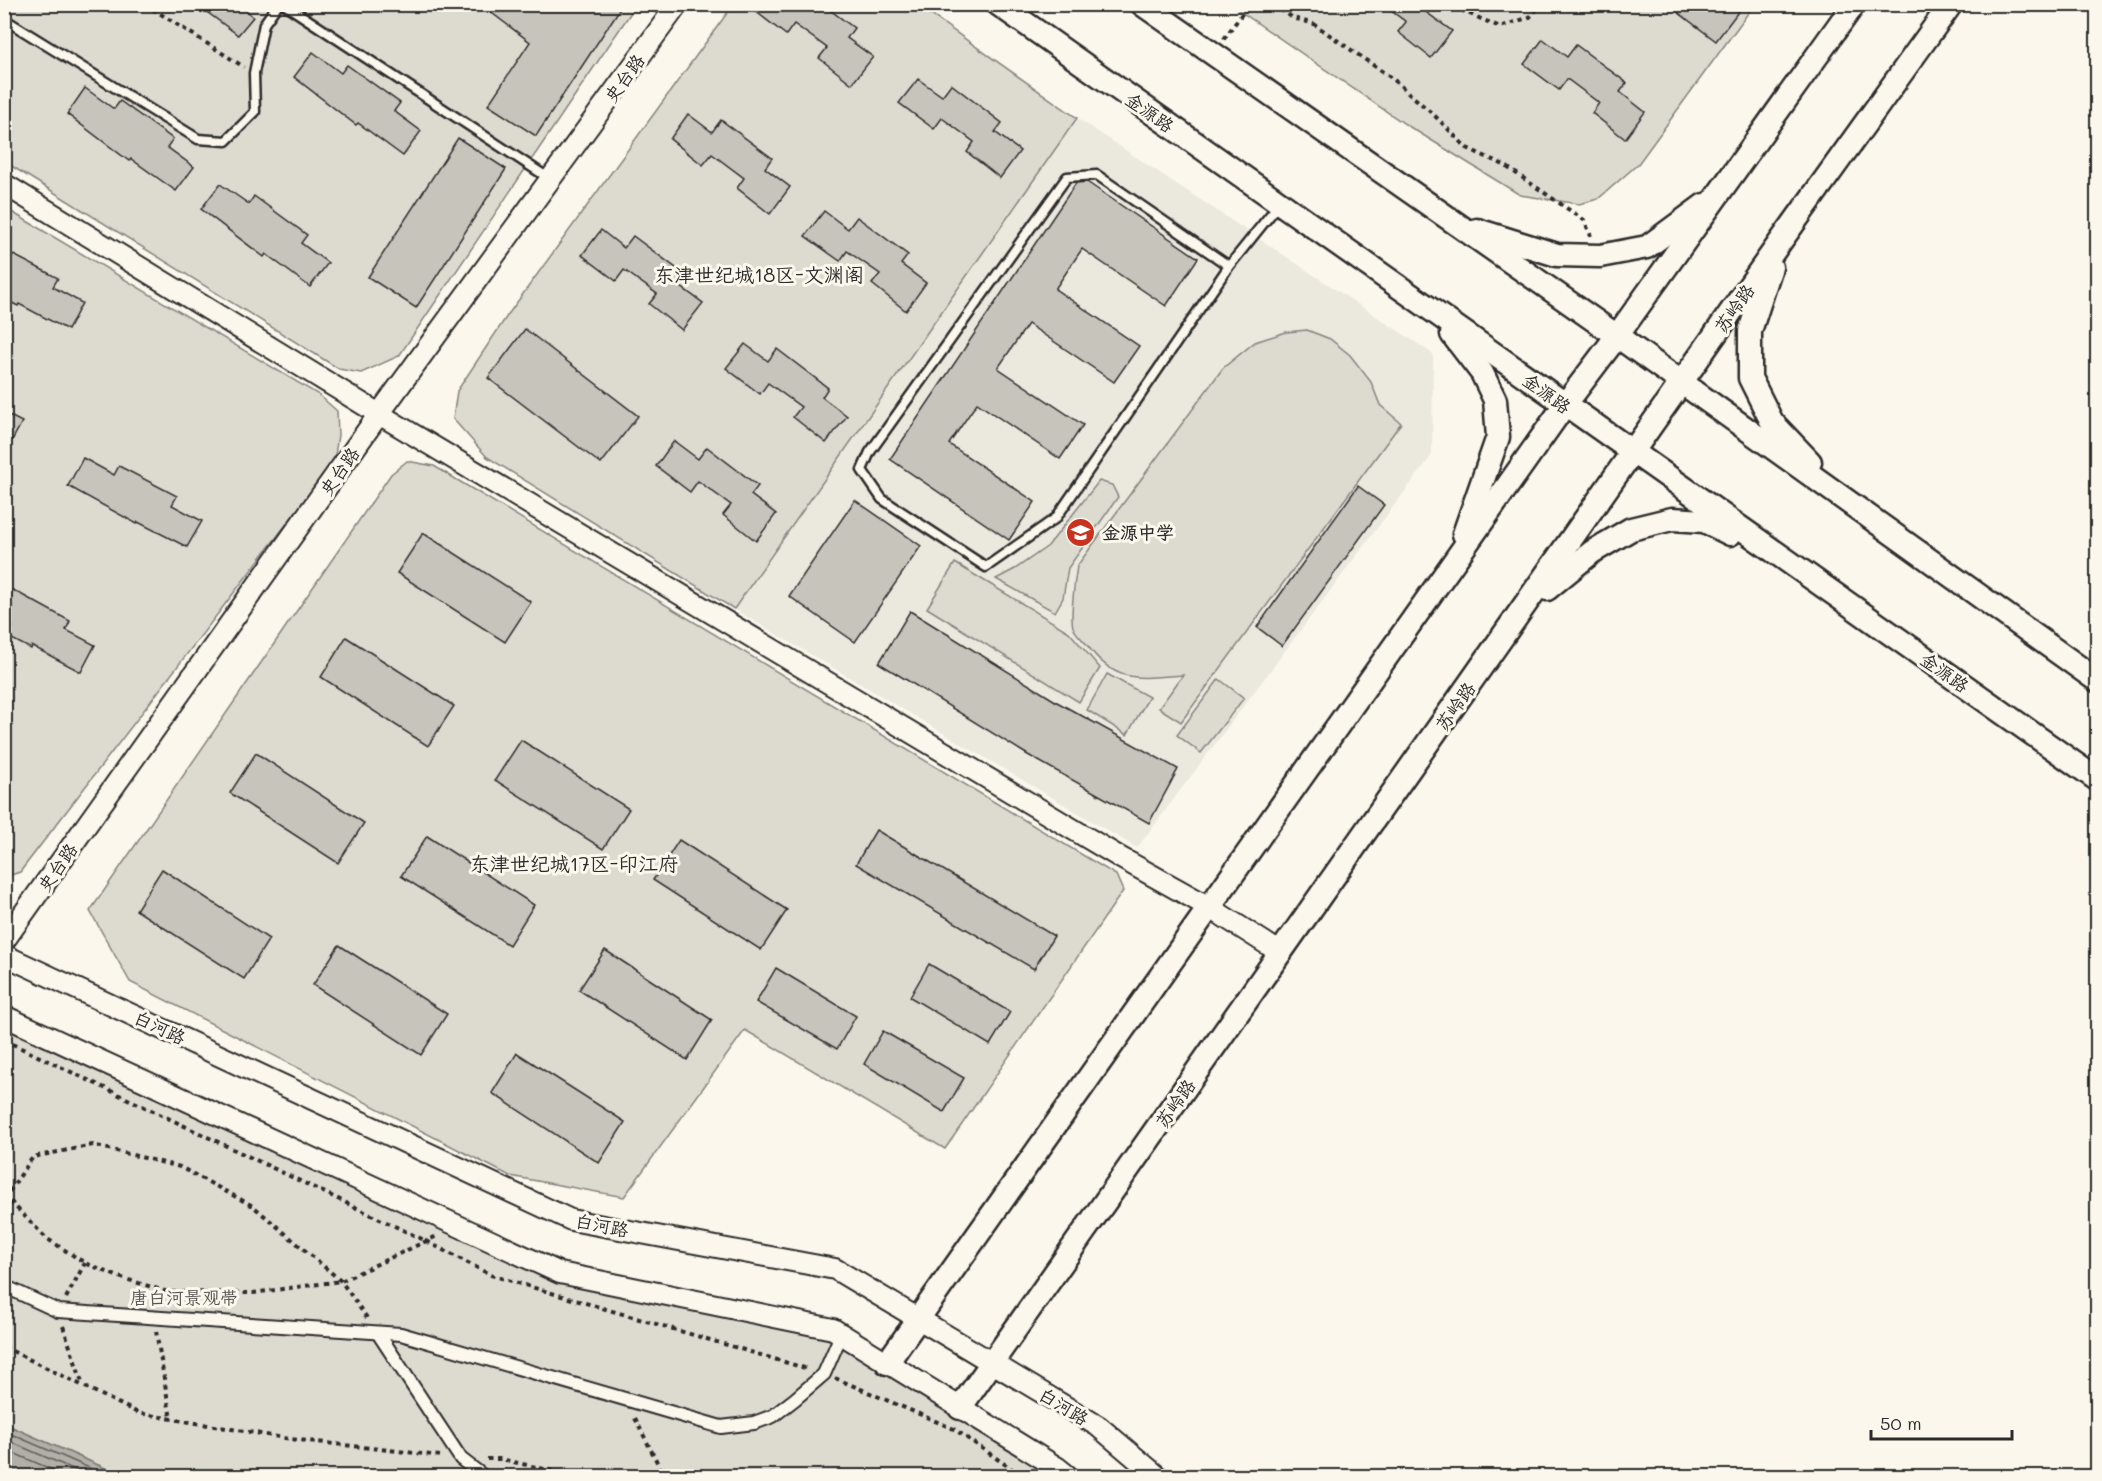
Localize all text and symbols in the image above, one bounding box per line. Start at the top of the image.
street label: 史台路 [598,49,650,107]
street label: 金源路 [1121,87,1179,137]
district label: 东津世纪城18区-文渊阁 [654,261,864,287]
street label: 苏岭路 [1709,279,1759,337]
street label: 金源路 [1518,367,1576,419]
street label: 史台路 [314,442,364,500]
school or university icon: 金源中学 [1065,516,1097,548]
place label: 金源中学 [1102,520,1174,544]
street label: 金源路 [1916,647,1974,697]
street label: 苏岭路 [1430,677,1480,735]
street label: 史台路 [32,838,82,896]
district label: 东津世纪城17区-印江府 [470,850,678,876]
street label: 白河路 [130,1005,190,1049]
street label: 苏岭路 [1150,1074,1200,1132]
street label: 白河路 [573,1208,631,1242]
park label: 唐白河景观带 [130,1285,238,1309]
street label: 白河路 [1035,1382,1093,1430]
scale bar [1871,1403,2012,1441]
text: 50 m [1880,1411,1922,1435]

